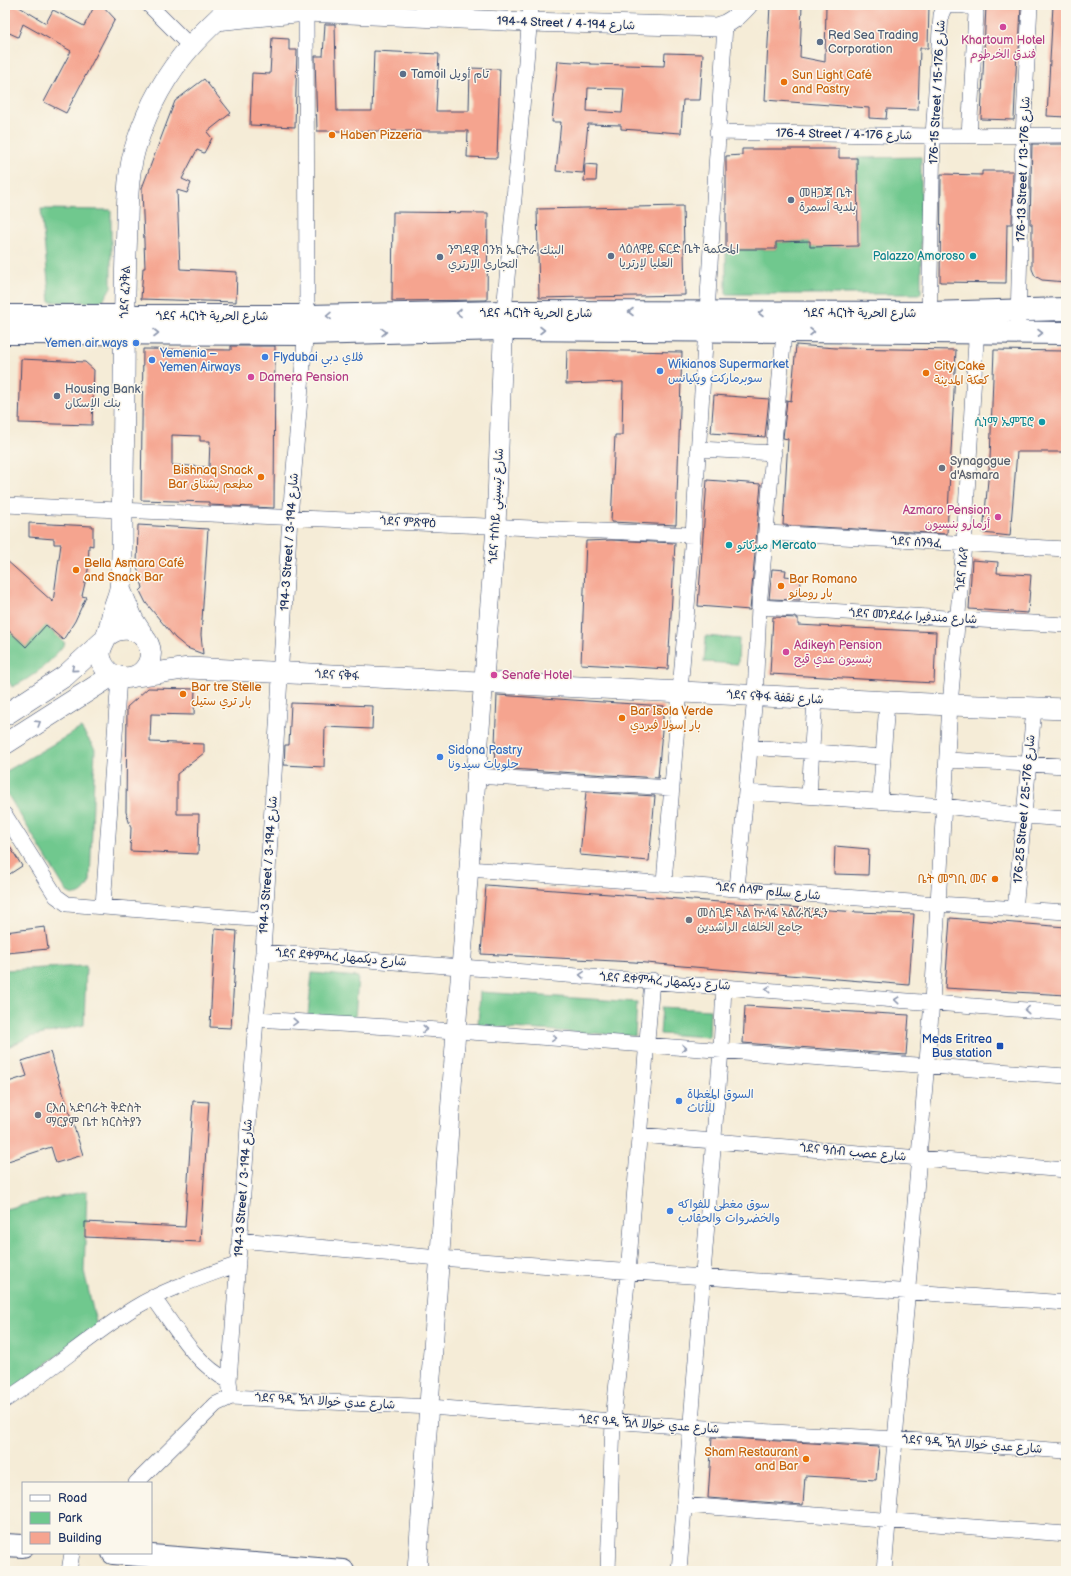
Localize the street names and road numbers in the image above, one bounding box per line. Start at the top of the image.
street label: 194-4 Street / شارع 194-4 [497,14,635,34]
street label: 176-15 Street / شارع 176-15 [926,19,950,165]
street label: 176-13 Street / شارع 176-13 [1013,96,1035,242]
street label: 176-4 Street / شارع 176-4 [776,126,912,144]
street label: ጎደና ፈንቅል [117,265,134,319]
street label: ጎደና ሓርነት شارع الحرية [480,306,592,322]
street label: ጎደና ሓርነት شارع الحرية [804,306,916,322]
street label: ጎደና ሓርነት شارع الحرية [156,309,268,325]
street label: ጎደና ተሰነይ شارع تيسيني [486,448,510,564]
street label: 194-3 Street / شارع 194-3 [277,472,303,612]
street label: ጎደና ምጽዋዕ [379,514,437,531]
street label: ጎደና ሰንዓፈ [890,534,942,551]
street label: ጎደና ሰራየ [953,546,972,592]
street label: ጎደና መንደፈራ شارع مندفيرا [848,606,978,628]
street label: ጎደና ናቅፋ [314,667,360,684]
street label: ጎደና ናቅፋ شارع نقفة [726,687,824,709]
street label: 176-25 Street / شارع 176-25 [1011,734,1039,884]
street label: 194-3 Street / شارع 194-3 [256,795,282,935]
street label: ጎደና ሰላም شارع سلام [715,879,821,905]
street label: ጎደና ደቀምሓረ شارع ديكمهار [275,945,407,971]
street label: ጎደና ደቀምሓረ شارع ديكمهار [599,969,731,995]
street label: 194-3 Street / شارع 194-3 [231,1118,257,1258]
street label: ጎደና ዓሰብ شارع عصب [799,1140,907,1166]
street label: ጎደና ዓዲ ዃላ شارع عدي خوالا [254,1390,396,1414]
street label: ጎደና ዓዲ ዃላ شارع عدي خوالا [578,1412,720,1438]
street label: ጎደና ዓዲ ዃላ شارع عدي خوالا [901,1432,1043,1458]

